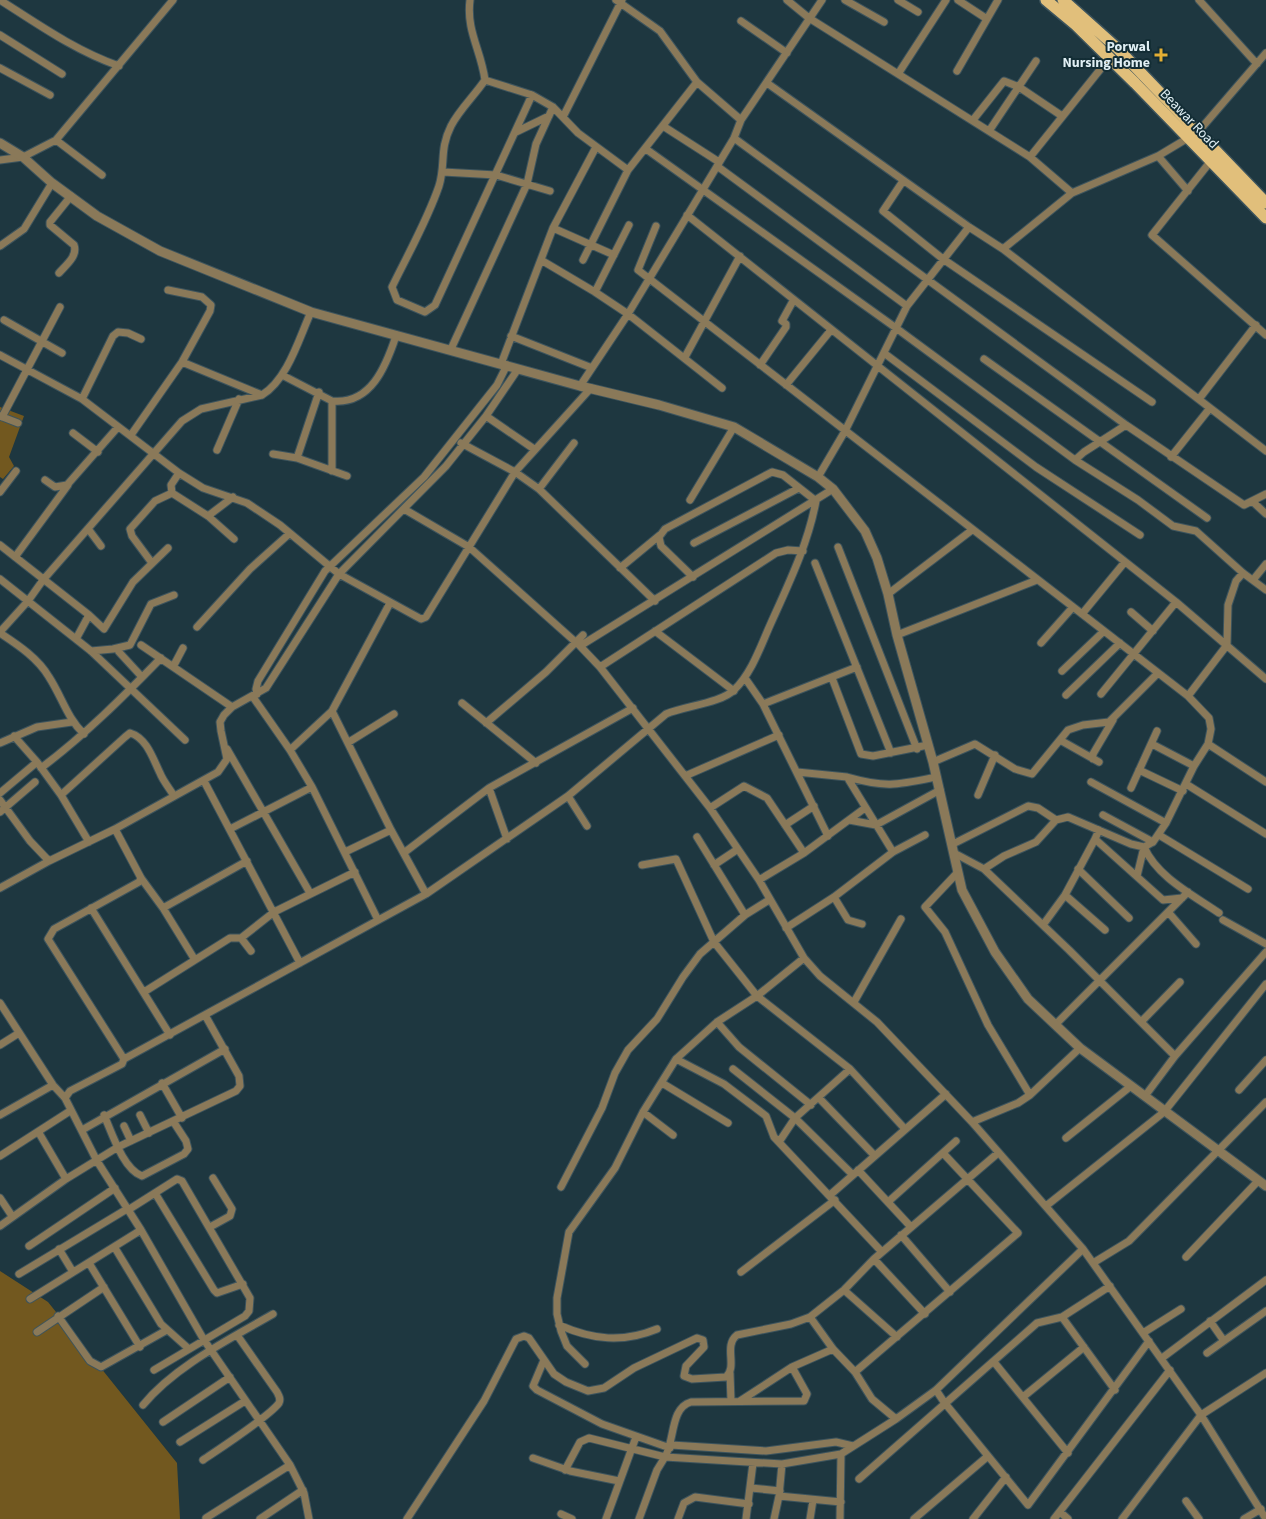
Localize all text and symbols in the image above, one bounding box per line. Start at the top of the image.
place label: Porwal Nursing Home [1062,37,1150,73]
marker: Porwal Nursing Home [1154,48,1168,62]
street label: Beawar Road [1155,84,1223,154]

